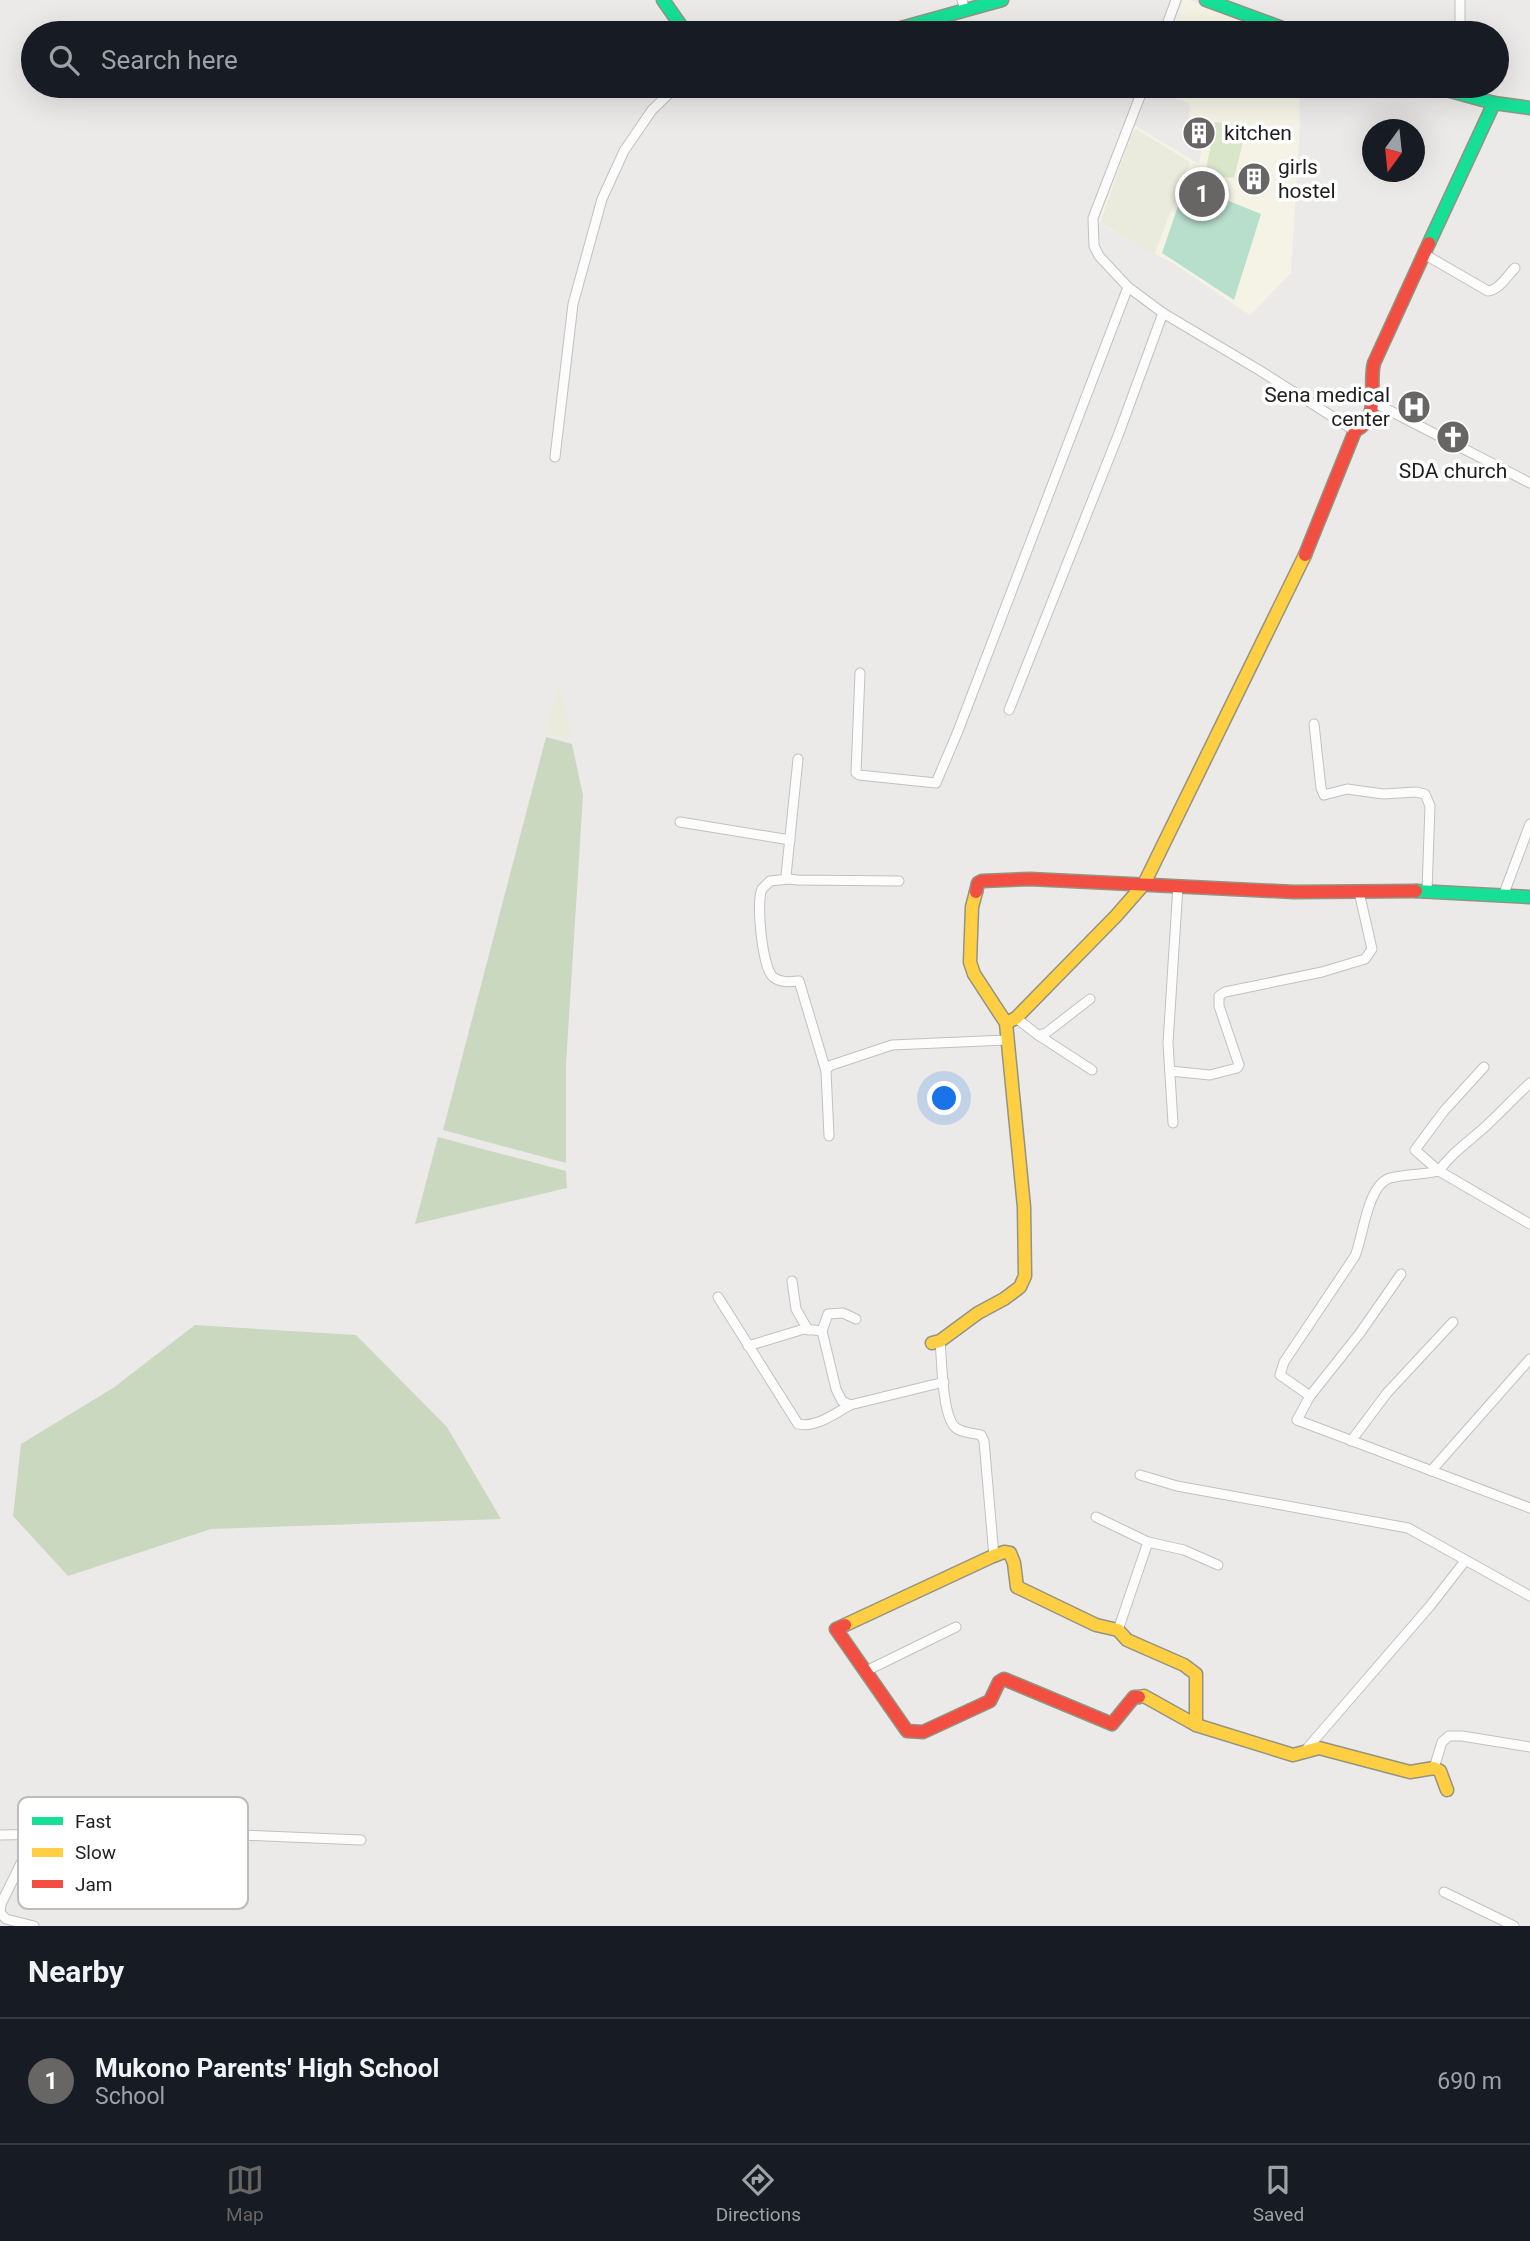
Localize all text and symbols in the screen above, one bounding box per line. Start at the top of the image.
search box [21,21,1509,98]
icon: search [45,41,83,79]
text: Search here [101,45,238,75]
building icon: kitchen [1180,114,1218,152]
north arrow [1362,119,1425,182]
place label: kitchen [1224,121,1292,145]
place label: girls hostel [1278,155,1336,203]
building icon: girls hostel [1235,160,1273,198]
pin: 1 [1179,168,1225,220]
place label: Sena medical center [1264,383,1390,431]
hospital icon: Sena medical center [1395,388,1433,426]
church icon: SDA church [1434,418,1472,456]
place label: SDA church [1399,459,1507,483]
your location [927,1081,961,1115]
legend [18,1797,248,1909]
text: Fast [75,1810,112,1833]
text: Slow [75,1841,116,1864]
text: Jam [75,1873,112,1896]
text: Nearby [28,1954,124,1989]
text: Mukono Parents' High School [95,2053,439,2083]
text: 1 [44,2068,58,2095]
text: 690 m [1437,2068,1502,2095]
text: School [95,2083,165,2110]
tab: Map [226,2161,264,2226]
tab: Directions [716,2161,801,2226]
tab: Saved [1253,2161,1304,2226]

